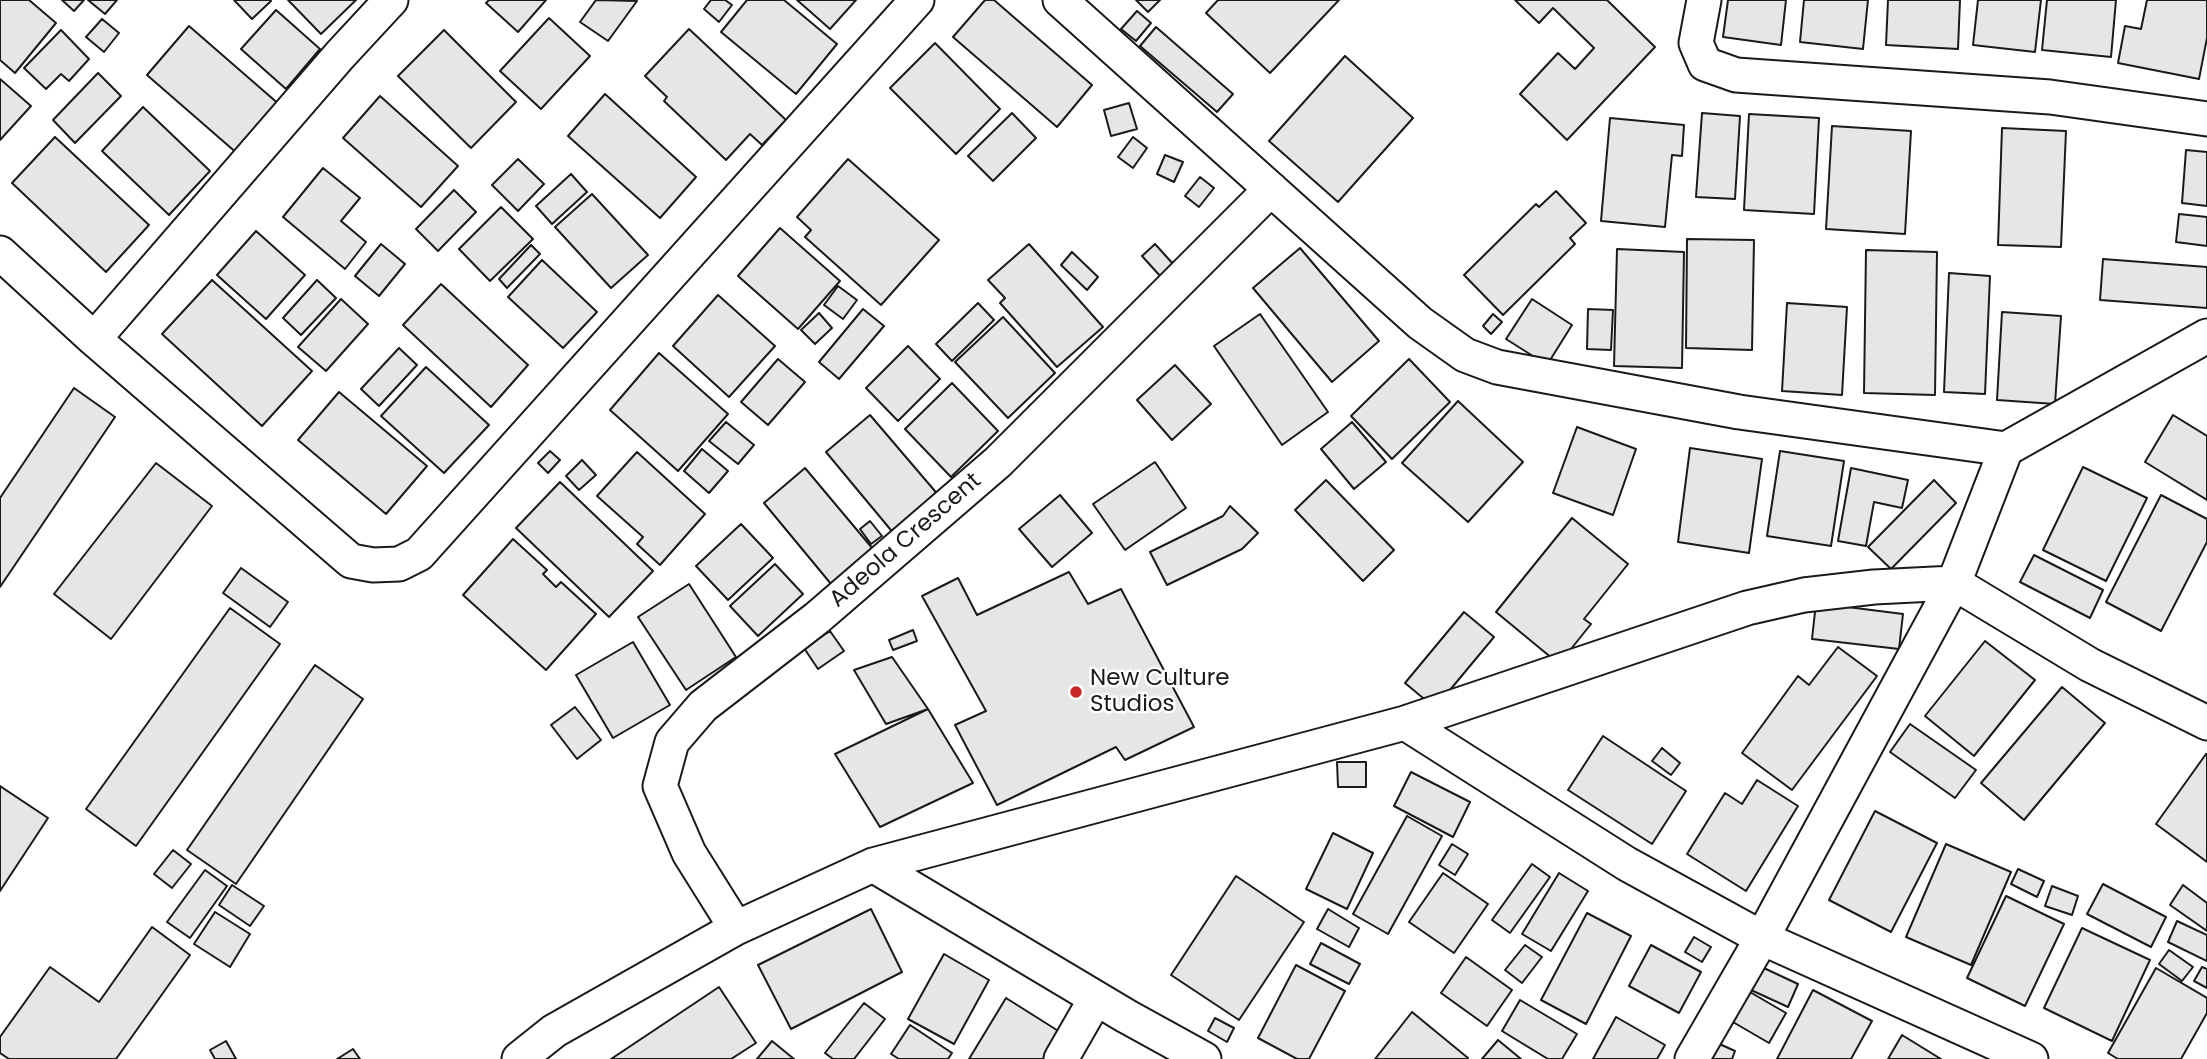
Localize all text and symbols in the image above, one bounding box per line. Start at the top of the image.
street label: Adeola Crescent [825,468,987,614]
place label: New Culture Studios [1090,665,1229,719]
marker: New Culture Studios [1068,684,1084,700]

